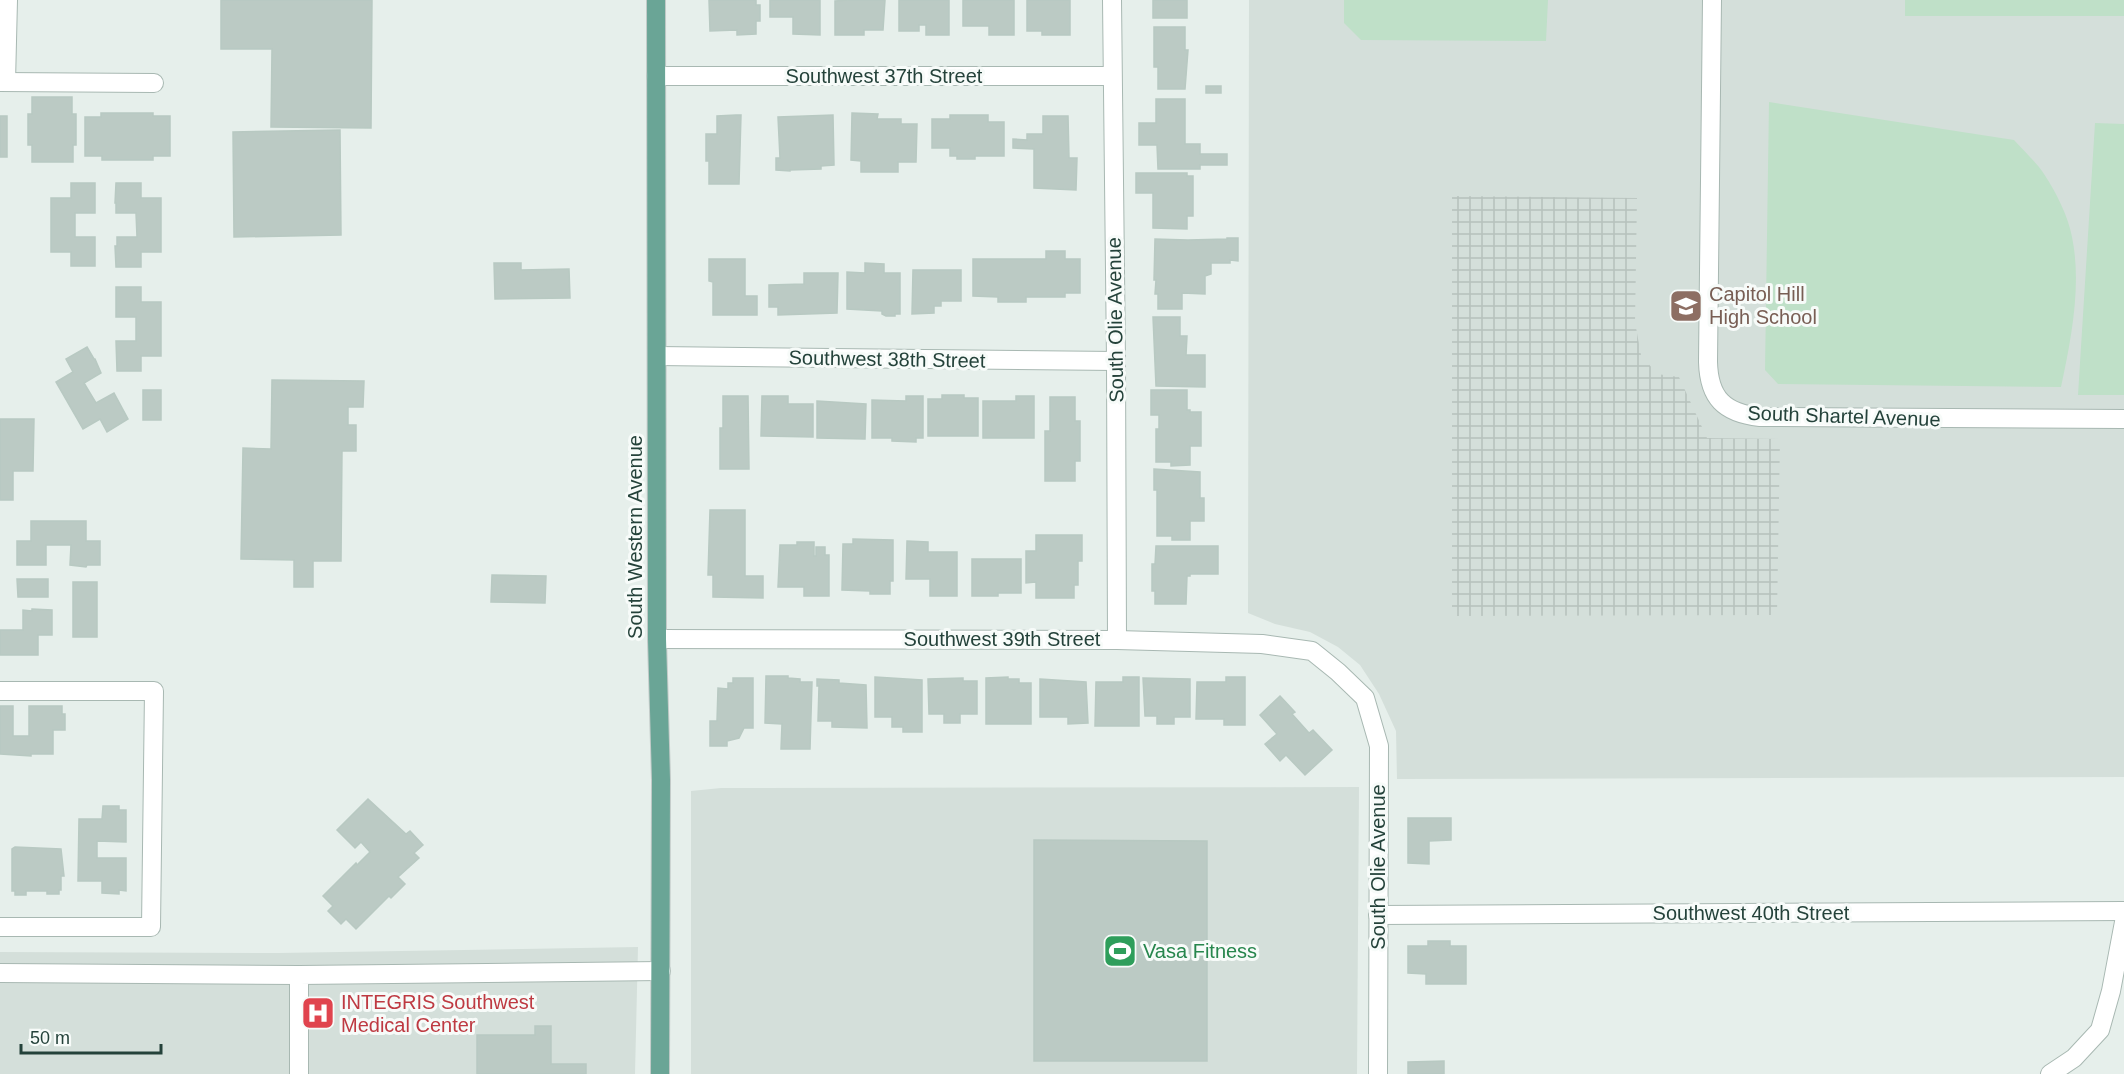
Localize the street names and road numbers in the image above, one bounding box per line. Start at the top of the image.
street label: Southwest 37th Street [786,65,983,87]
street label: South Olie Avenue [1103,237,1127,403]
street label: Southwest 38th Street [788,346,986,372]
street label: South Shartel Avenue [1747,402,1941,430]
street label: South Western Avenue [624,435,646,639]
street label: Southwest 39th Street [904,628,1101,650]
street label: South Olie Avenue [1367,784,1389,950]
street label: Southwest 40th Street [1653,902,1850,924]

